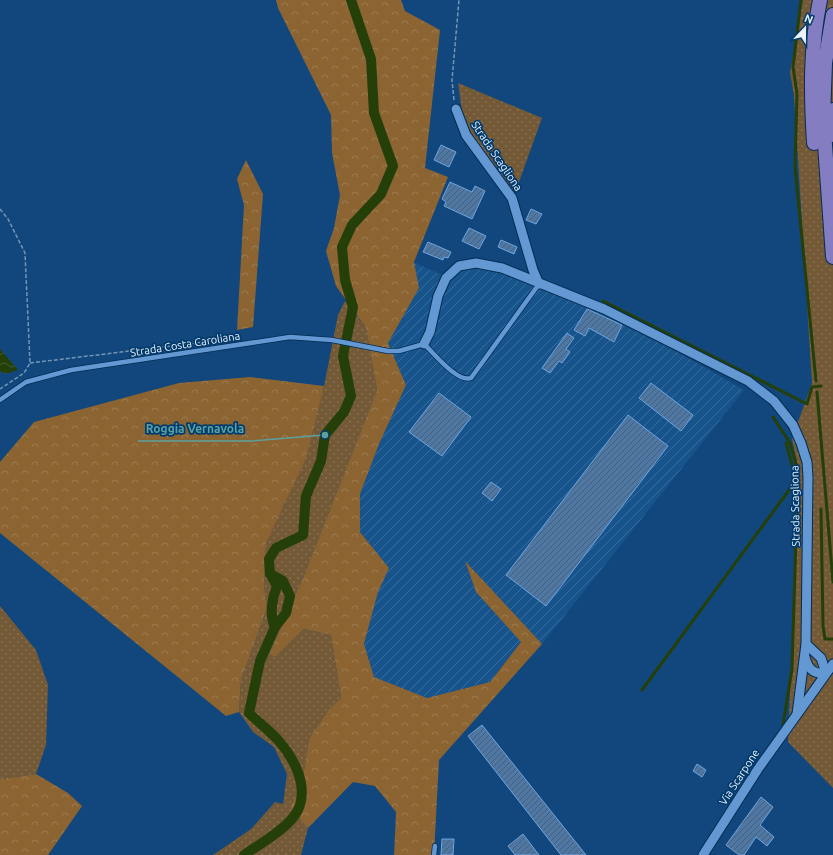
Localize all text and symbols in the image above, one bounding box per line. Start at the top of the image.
north arrow [785,8,825,48]
text: N [803,12,815,26]
street label: Strada Scagliona [469,119,525,193]
street label: Strada Costa Caroliana [129,329,241,359]
callout: Roggia Vernavola [138,417,252,441]
text: Roggia Vernavola [146,422,244,435]
street label: Strada Scagliona [788,465,802,547]
street label: Via Scarpone [717,747,761,807]

